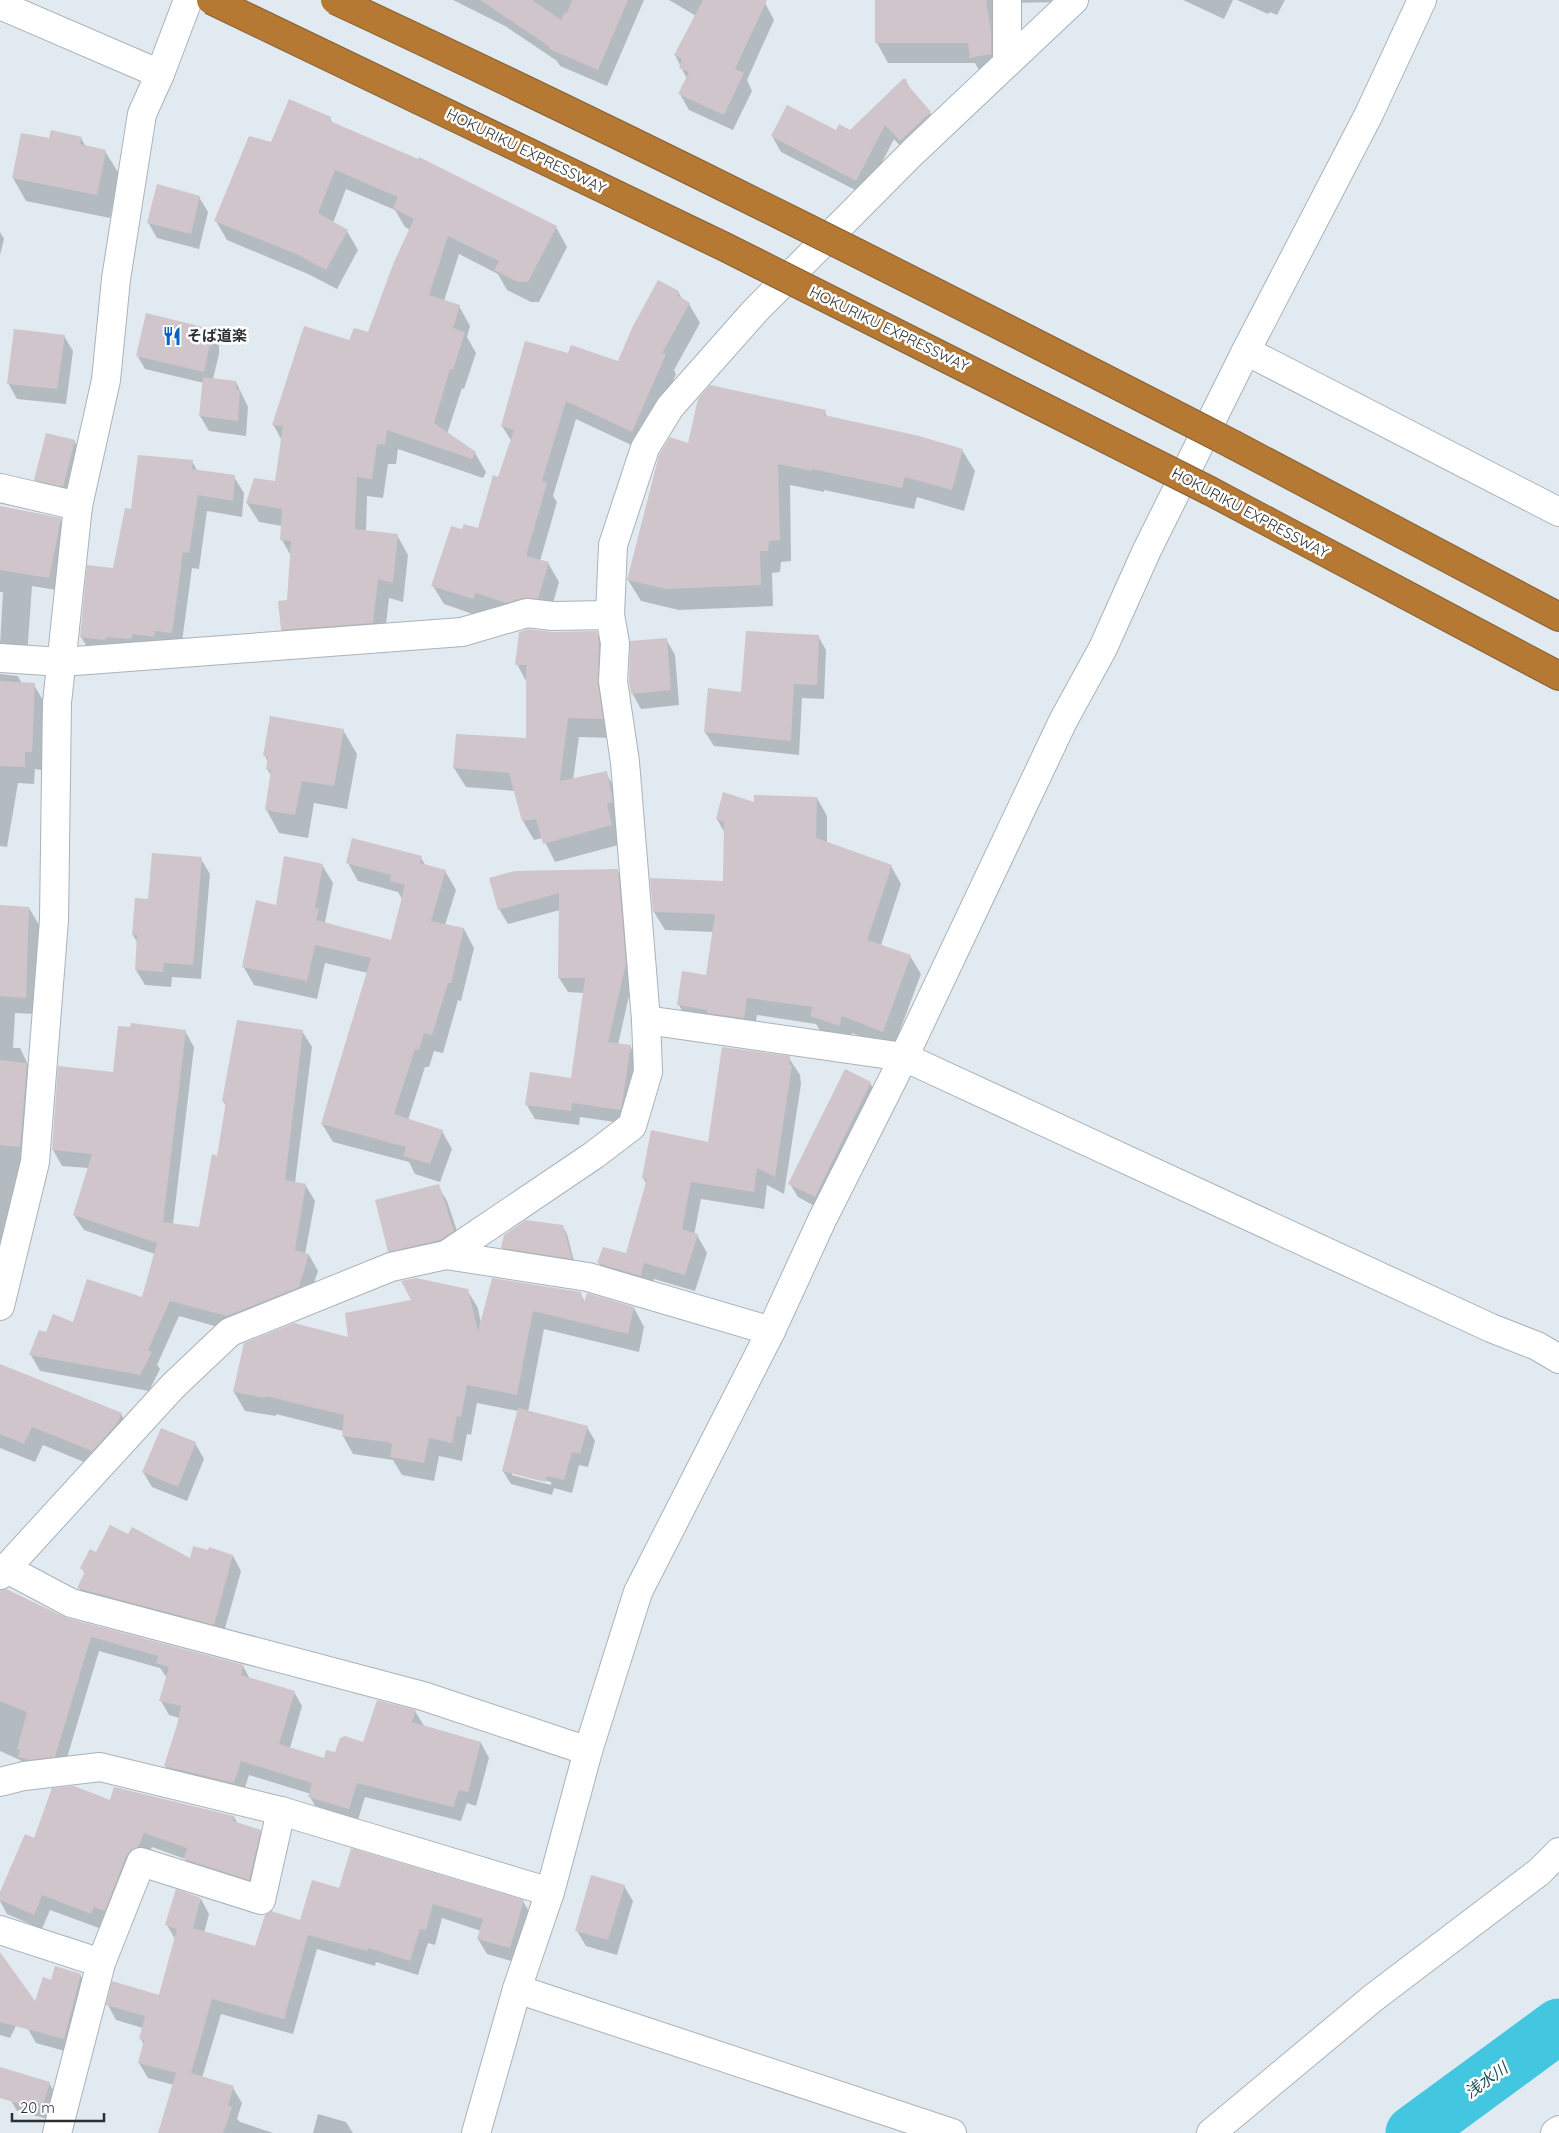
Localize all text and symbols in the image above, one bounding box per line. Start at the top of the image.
street label: HOKURIKU EXPRESSWAY [443,104,610,198]
street label: HOKURIKU EXPRESSWAY [806,282,973,376]
restaurant icon: そば道楽 [161,325,183,347]
place label: そば道楽 [187,326,247,345]
street label: HOKURIKU EXPRESSWAY [1169,463,1332,562]
water label: 浅水川 [1461,2057,1513,2102]
scale bar [12,2090,105,2122]
text: 20 m [20,2098,55,2117]

